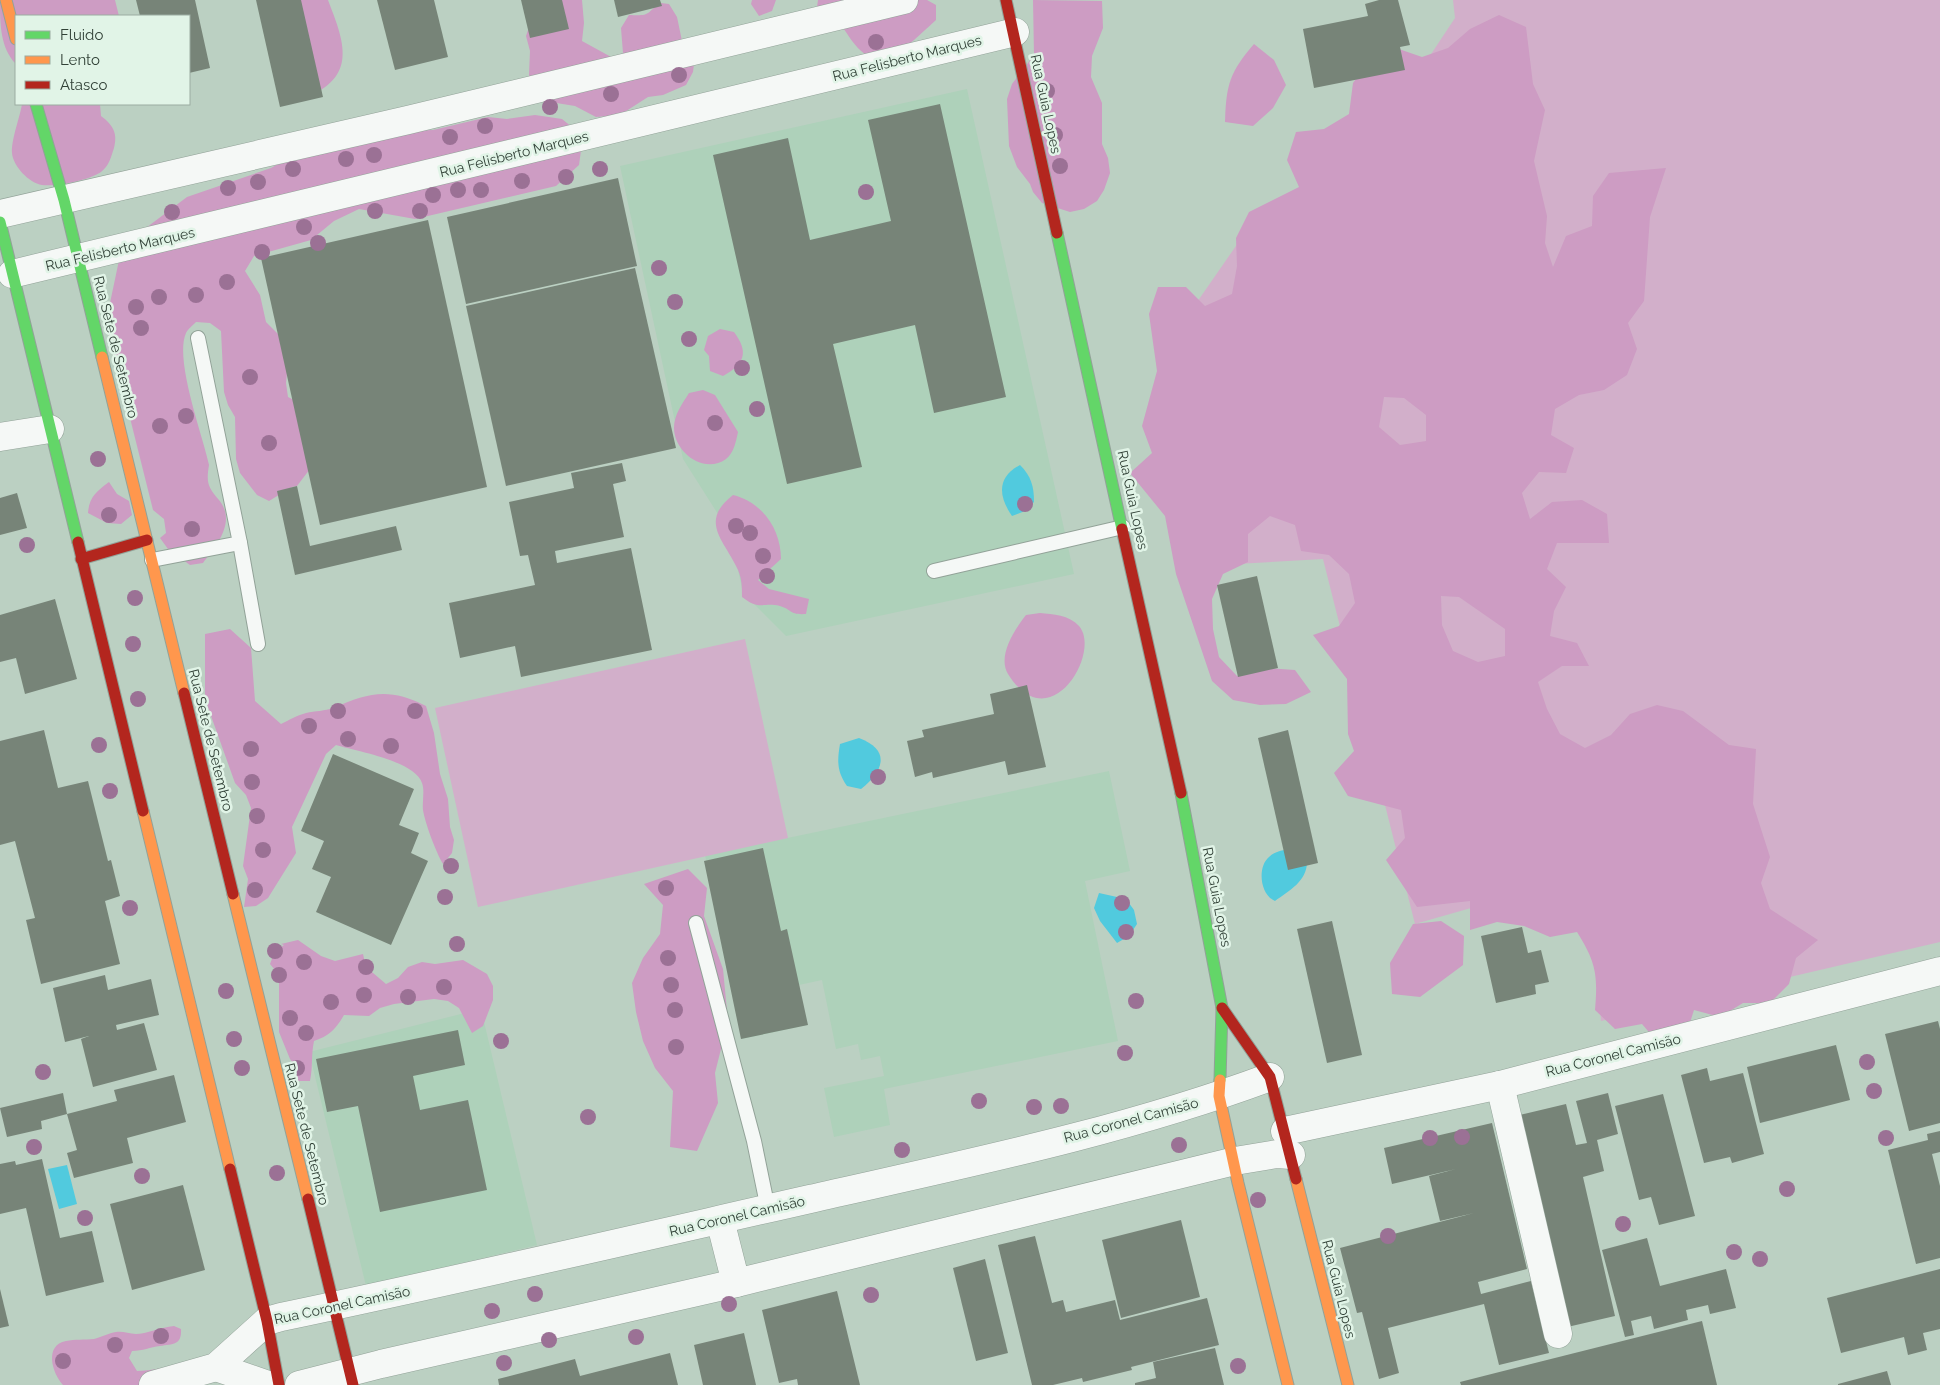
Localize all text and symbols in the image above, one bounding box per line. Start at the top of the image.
legend [15,15,190,105]
text: Fluido [60,26,103,44]
street label: Rua Felisberto Marques [831,32,983,84]
text: Lento [60,51,100,69]
street label: Rua Guia Lopes [1028,53,1064,155]
text: Atasco [60,76,107,94]
street label: Rua Felisberto Marques [438,128,590,180]
street label: Rua Felisberto Marques [44,224,197,274]
street label: Rua Sete de Setembro [91,274,141,420]
street label: Rua Guia Lopes [1115,449,1151,551]
street label: Rua Sete de Setembro [186,667,236,813]
street label: Rua Guia Lopes [1200,846,1235,948]
street label: Rua Coronel Camisão [1544,1030,1682,1080]
street label: Rua Sete de Setembro [282,1061,332,1207]
street label: Rua Coronel Camisão [1062,1094,1200,1146]
street label: Rua Coronel Camisão [668,1193,806,1239]
street label: Rua Guia Lopes [1319,1238,1359,1340]
street label: Rua Coronel Camisão [272,1283,412,1327]

